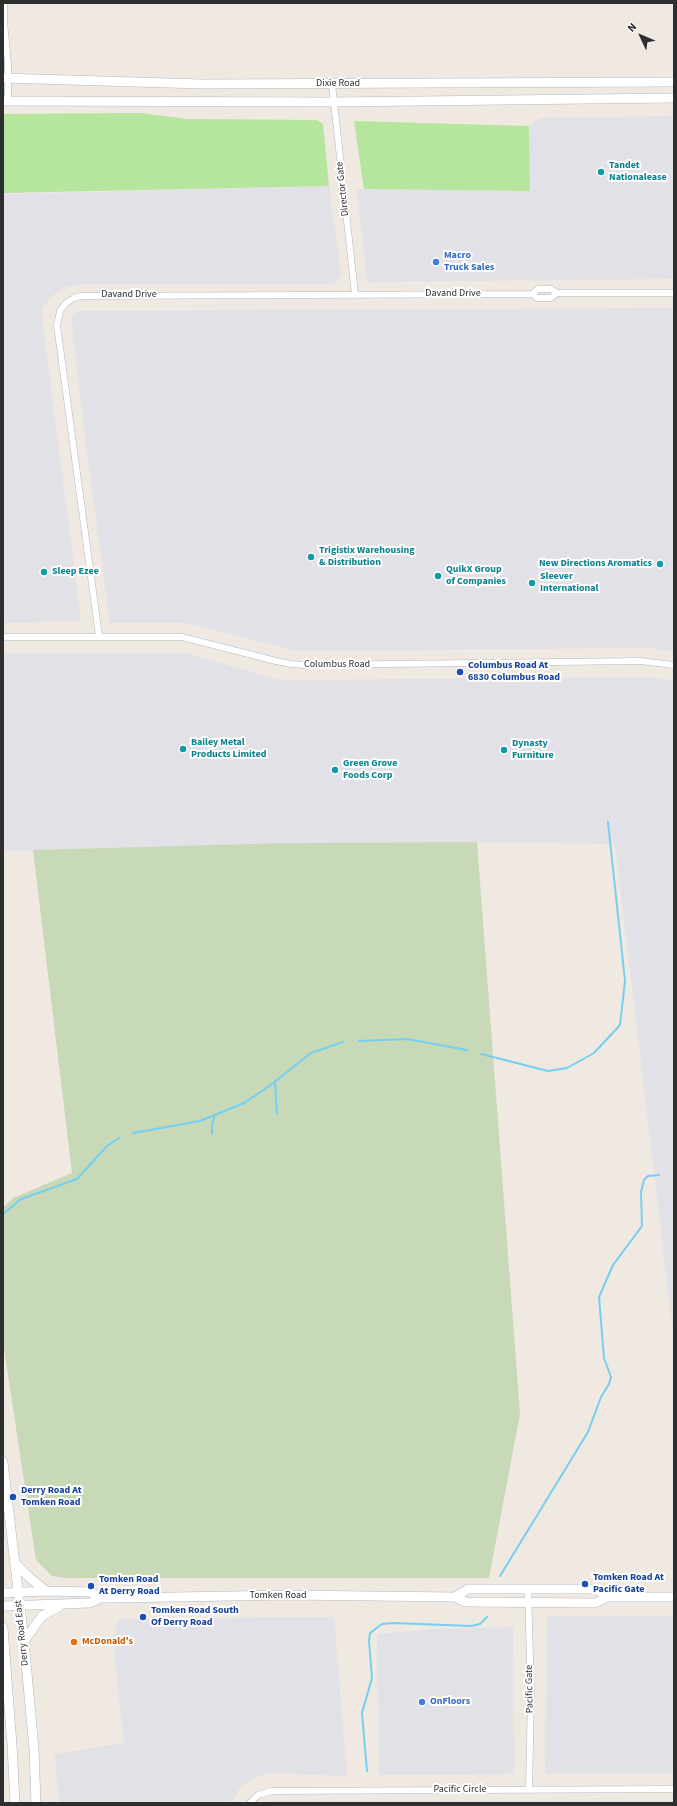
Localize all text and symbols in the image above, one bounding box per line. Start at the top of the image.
north arrow [621,16,661,56]
text: N [624,19,640,35]
street label: Dixie Road [316,78,360,90]
place label: Tandet Nationalease [609,160,667,184]
street label: Director Gate [334,161,352,217]
marker: Tandet Nationalease [596,167,606,177]
place label: Macro Truck Sales [444,250,494,274]
marker: Macro Truck Sales [431,257,441,267]
street label: Davand Drive [425,288,481,300]
street label: Davand Drive [101,289,157,301]
place label: Trigistix Warehousing & Distribution [319,545,414,568]
marker: Trigistix Warehousing & Distribution [306,552,316,562]
place label: New Directions Aromatics [539,558,652,570]
marker: New Directions Aromatics [655,559,665,569]
place label: QuikX Group of Companies [446,564,506,588]
place label: Sleep Ezee [52,566,99,578]
marker: Sleep Ezee [39,567,49,577]
marker: QuikX Group of Companies [433,571,443,581]
place label: Sleever International [540,571,598,594]
marker: Sleever International [527,578,537,588]
street label: Columbus Road [304,659,370,671]
place label: Columbus Road At 6830 Columbus Road [468,660,560,684]
marker: Columbus Road At 6830 Columbus Road [455,667,465,677]
place label: Bailey Metal Products Limited [191,737,266,760]
place label: Dynasty Furniture [512,738,554,762]
marker: Bailey Metal Products Limited [178,744,188,754]
marker: Dynasty Furniture [499,745,509,755]
place label: Green Grove Foods Corp [343,758,397,782]
marker: Green Grove Foods Corp [330,765,340,775]
place label: Derry Road At Tomken Road [21,1485,82,1508]
marker: Derry Road At Tomken Road [8,1492,18,1502]
place label: Tomken Road At Pacific Gate [593,1572,664,1596]
place label: Tomken Road At Derry Road [99,1574,160,1598]
marker: Tomken Road At Pacific Gate [580,1579,590,1589]
marker: Tomken Road At Derry Road [86,1581,96,1591]
street label: Tomken Road [249,1590,307,1602]
street label: Derry Road East [13,1599,31,1667]
place label: Tomken Road South Of Derry Road [151,1605,239,1628]
marker: Tomken Road South Of Derry Road [138,1612,148,1622]
place label: McDonald's [82,1636,133,1648]
marker: McDonald's [69,1637,79,1647]
street label: Pacific Gate [524,1665,536,1713]
place label: OnFloors [430,1696,470,1708]
marker: OnFloors [417,1697,427,1707]
street label: Pacific Circle [434,1784,486,1796]

